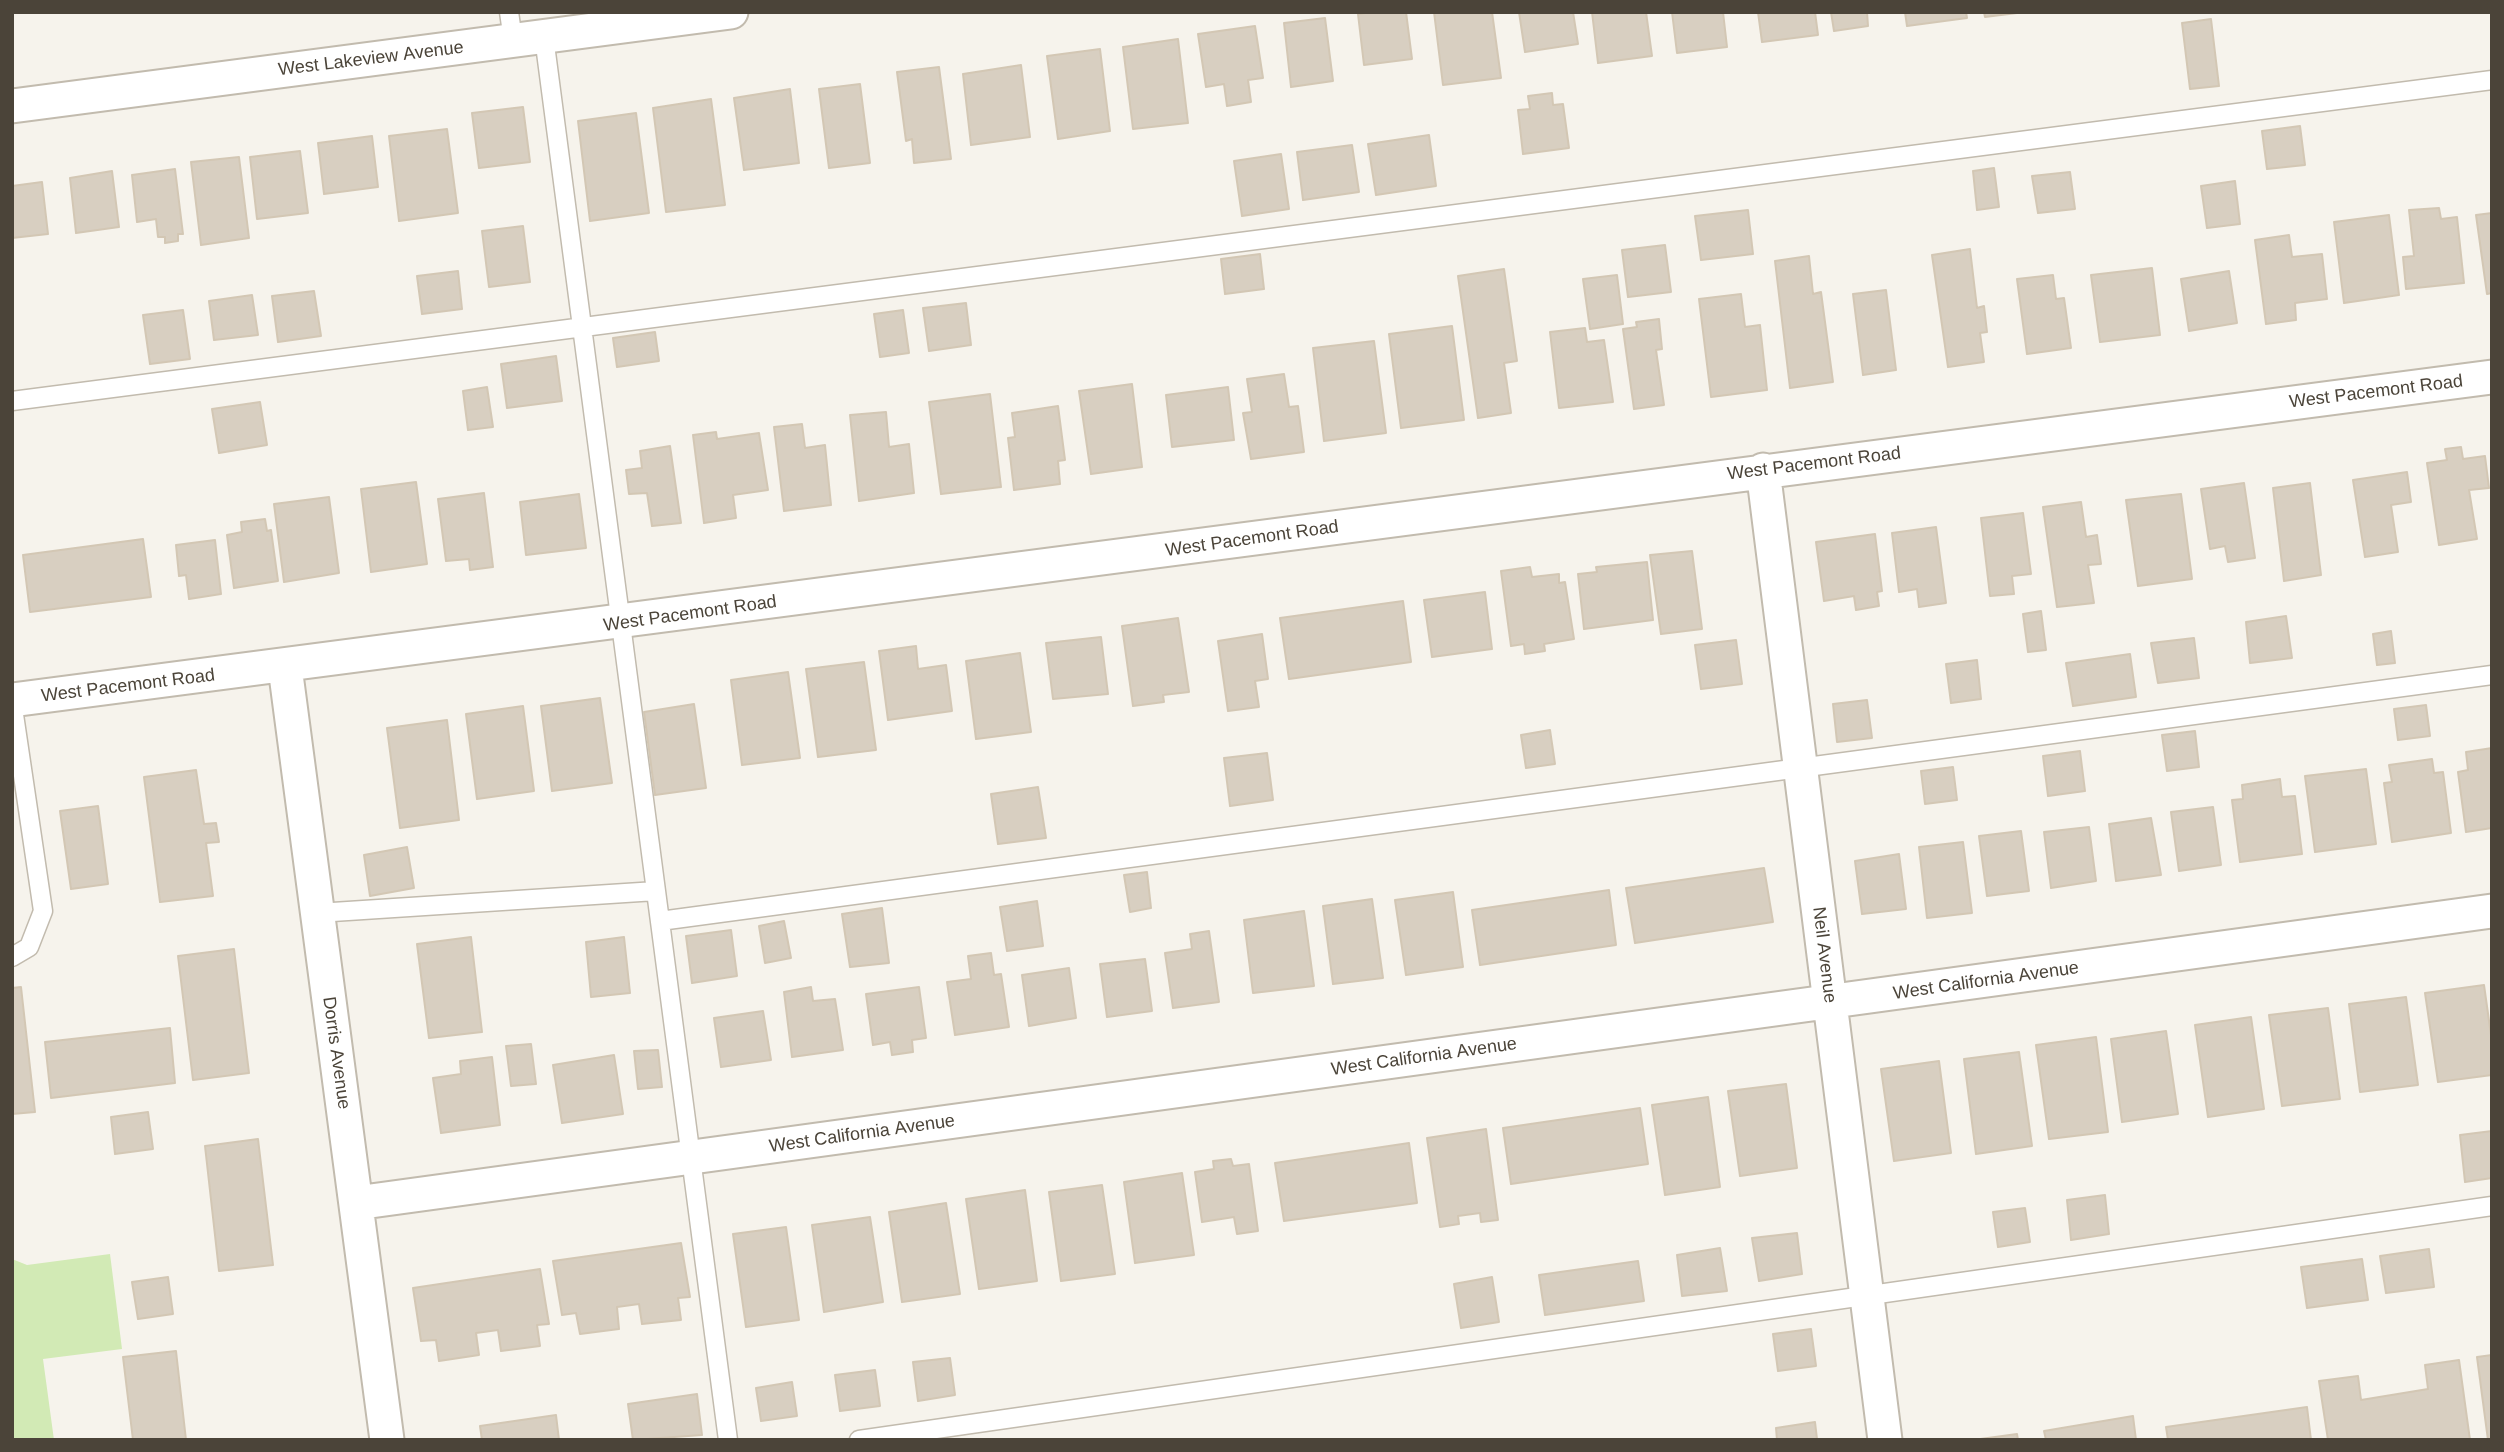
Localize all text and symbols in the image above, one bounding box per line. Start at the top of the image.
street label: West Lakeview Avenue [277,37,465,81]
street label: West Pacemont Road [2288,371,2464,413]
street label: West Pacemont Road [1726,443,1902,485]
street label: West Pacemont Road [1164,516,1340,562]
street label: West Pacemont Road [602,591,778,637]
street label: West Pacemont Road [40,665,216,707]
street label: Neil Avenue [1807,906,1841,1004]
street label: West California Avenue [1892,957,2080,1005]
street label: Dorris Avenue [317,995,355,1111]
street label: West California Avenue [1330,1033,1518,1081]
street label: West California Avenue [768,1110,956,1158]

